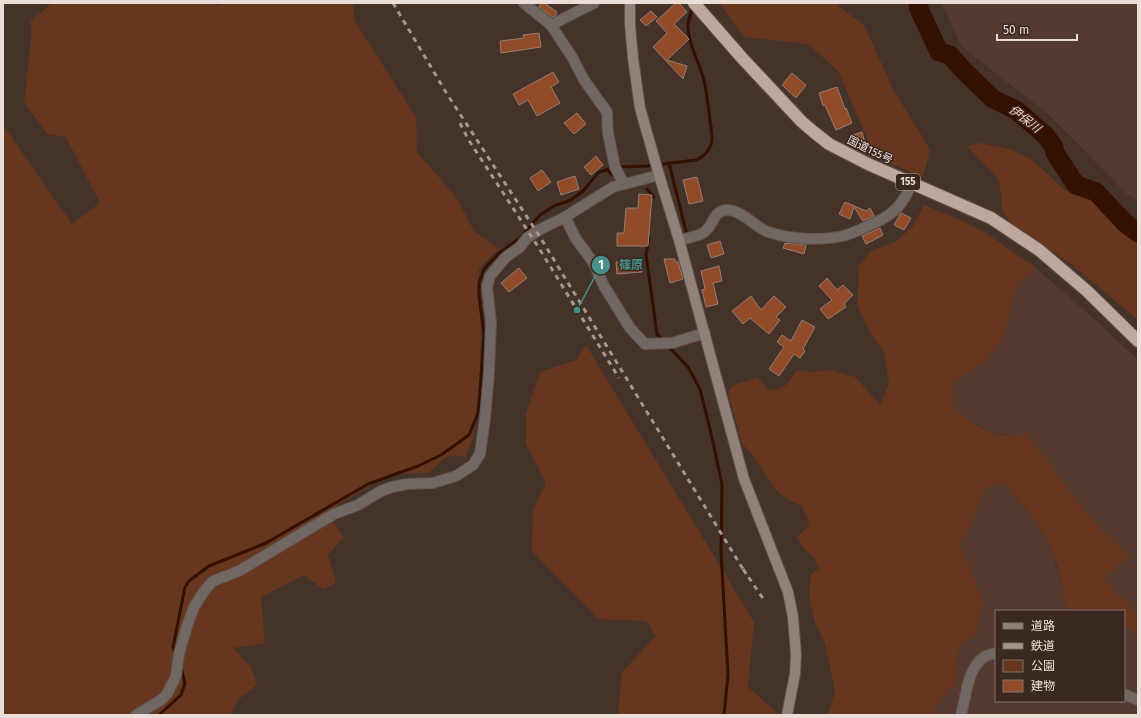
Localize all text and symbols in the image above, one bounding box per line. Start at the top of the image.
scale bar [997,16,1077,42]
text: 50 m [1003,23,1029,37]
water label: 伊保川 [1007,102,1045,137]
street label: 国道155号 [845,133,895,167]
road number: 155 [896,174,920,190]
callout: 篠原 [591,253,651,277]
text: 1 [598,258,604,272]
text: 篠原 [619,258,643,272]
legend [995,610,1125,702]
text: 道路 [1031,619,1055,633]
text: 鉄道 [1031,639,1055,653]
text: 公園 [1031,659,1055,673]
text: 建物 [1031,679,1055,693]

